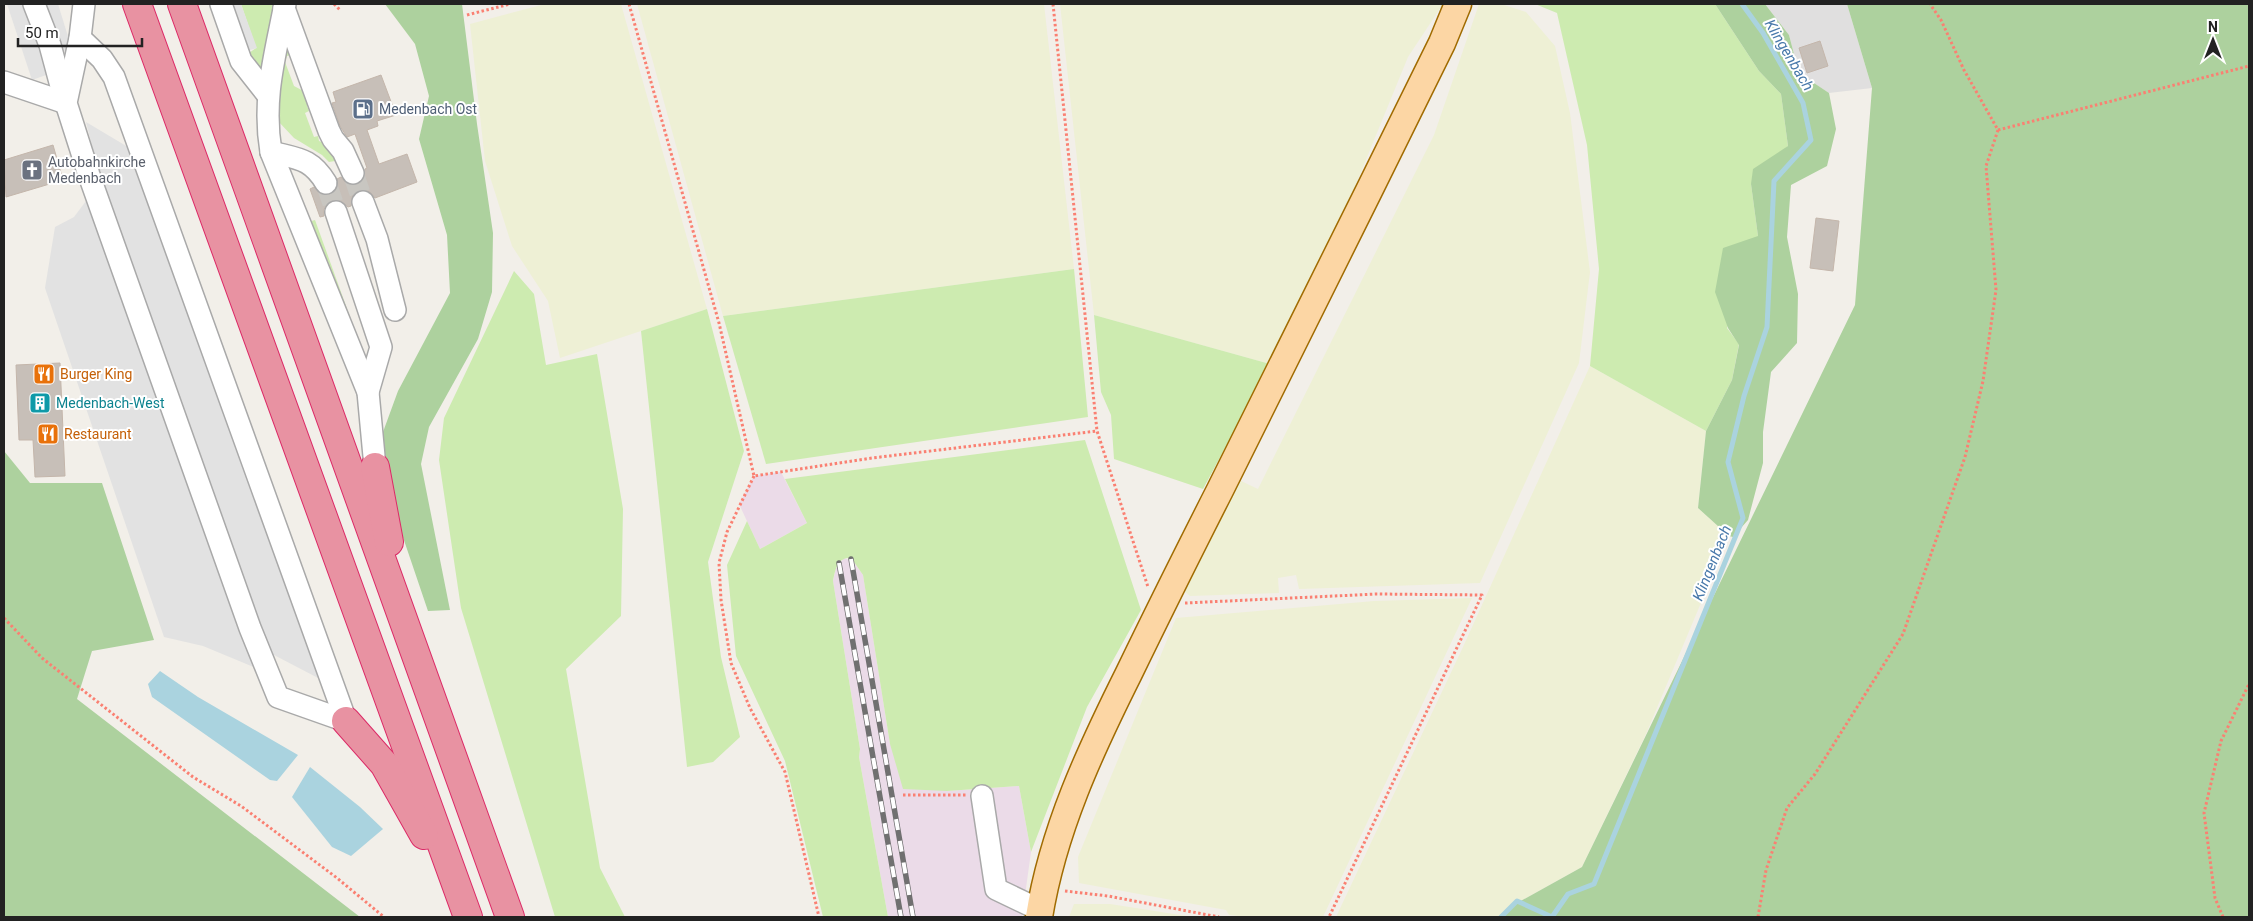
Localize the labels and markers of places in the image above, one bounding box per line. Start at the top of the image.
fuel station icon: Medenbach Ost [351,97,375,121]
place label: Medenbach Ost [379,101,478,117]
place label: Autobahnkirche Medenbach [48,154,146,186]
church icon: Autobahnkirche Medenbach [20,158,44,182]
restaurant icon: Burger King [32,362,56,386]
place label: Burger King [60,366,132,382]
building icon: Medenbach-West [28,391,52,415]
place label: Medenbach-West [56,395,165,411]
restaurant icon: Restaurant [36,422,60,446]
place label: Restaurant [64,426,132,442]

